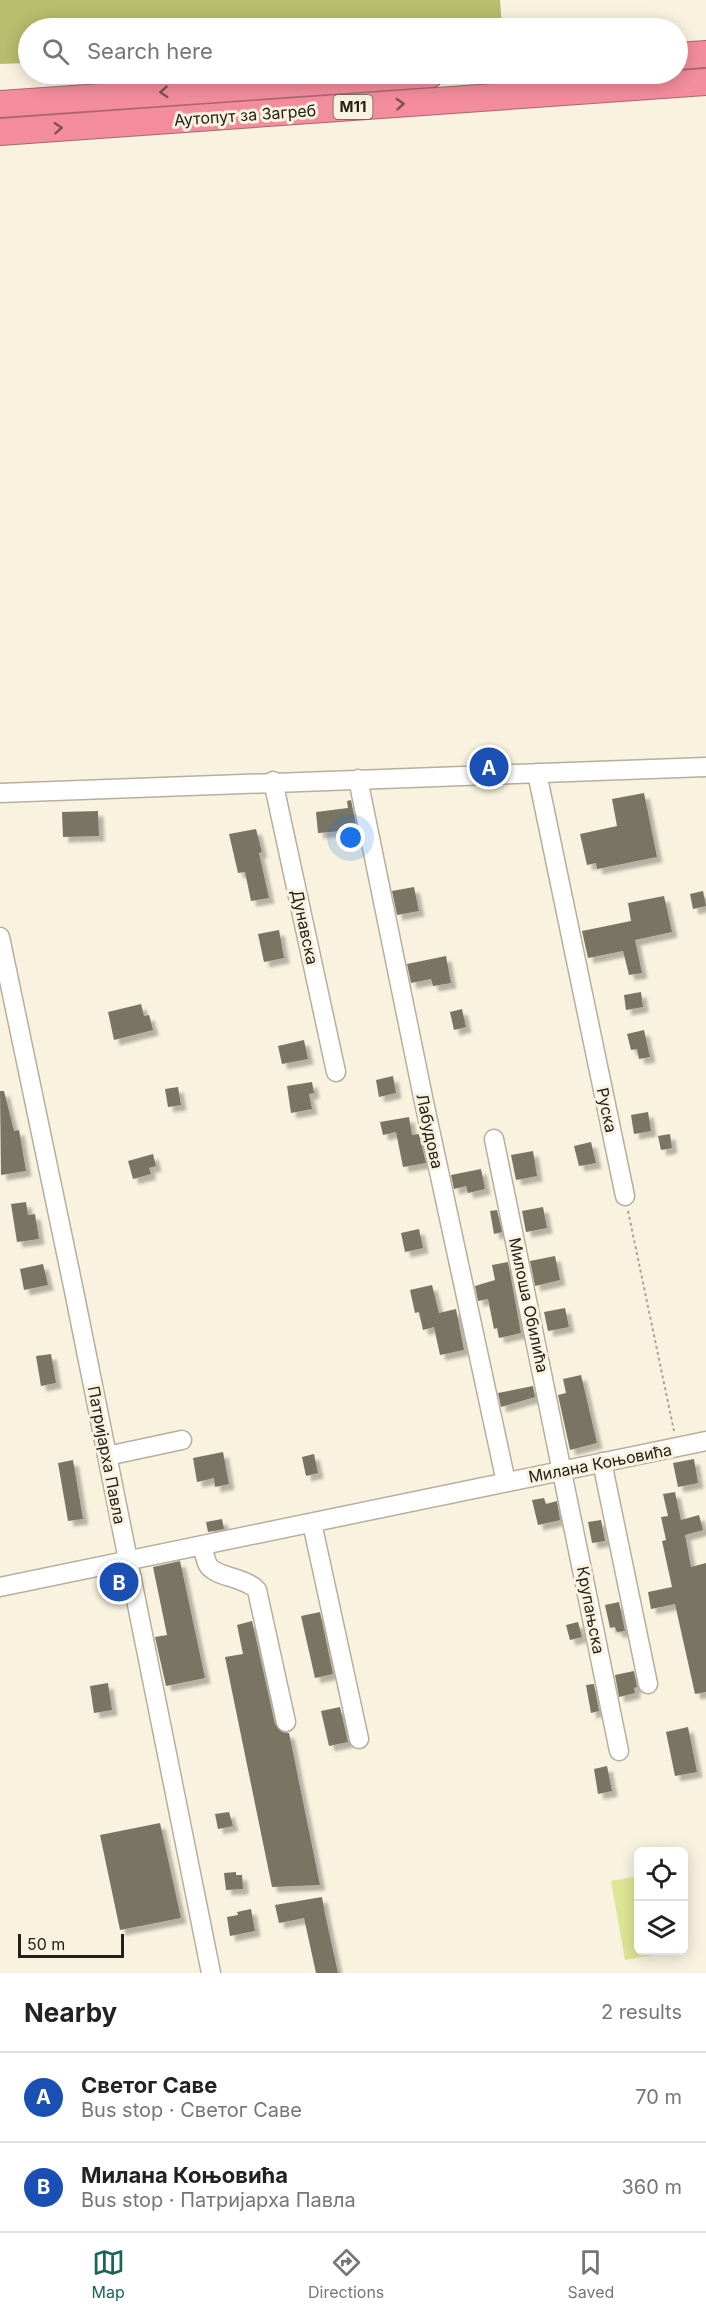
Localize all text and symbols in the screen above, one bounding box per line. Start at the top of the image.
search box [18,18,688,84]
icon: search [39,35,72,68]
text: Search here [87,38,213,64]
one-way arrow [159,85,168,98]
road number: M11 [334,95,372,119]
one-way arrow [395,98,404,111]
street label: Аутопут за Загреб [173,100,317,130]
one-way arrow [54,121,63,134]
pin: A [470,744,508,789]
your location [336,823,365,852]
street label: Дунавска [287,888,323,966]
street label: Руска [592,1086,622,1134]
street label: Лабудова [412,1092,448,1170]
street label: Милоша Обилића [505,1236,553,1374]
street label: Патријарха Павла [84,1384,130,1526]
street label: Милана Коњовића [527,1439,673,1487]
pin: B [100,1560,138,1604]
street label: Крупањска [573,1565,609,1655]
map controls [634,1847,688,1955]
button: locate [634,1847,688,1901]
button: layers [634,1901,688,1955]
scale bar [18,1931,124,1958]
text: 50 m [27,1934,65,1954]
text: Nearby [24,1997,117,2028]
text: 2 results [601,2000,682,2024]
text: Светог Саве [81,2072,217,2098]
text: A [36,2085,51,2109]
text: 70 m [635,2085,682,2109]
text: Bus stop · Светог Саве [81,2098,302,2122]
text: Милана Коњовића [81,2162,288,2188]
text: B [37,2175,50,2199]
text: 360 m [621,2175,682,2199]
text: Bus stop · Патријарха Павла [81,2188,356,2212]
tab: Map [92,2246,125,2302]
tab: Directions [308,2246,384,2302]
tab: Saved [568,2246,614,2302]

